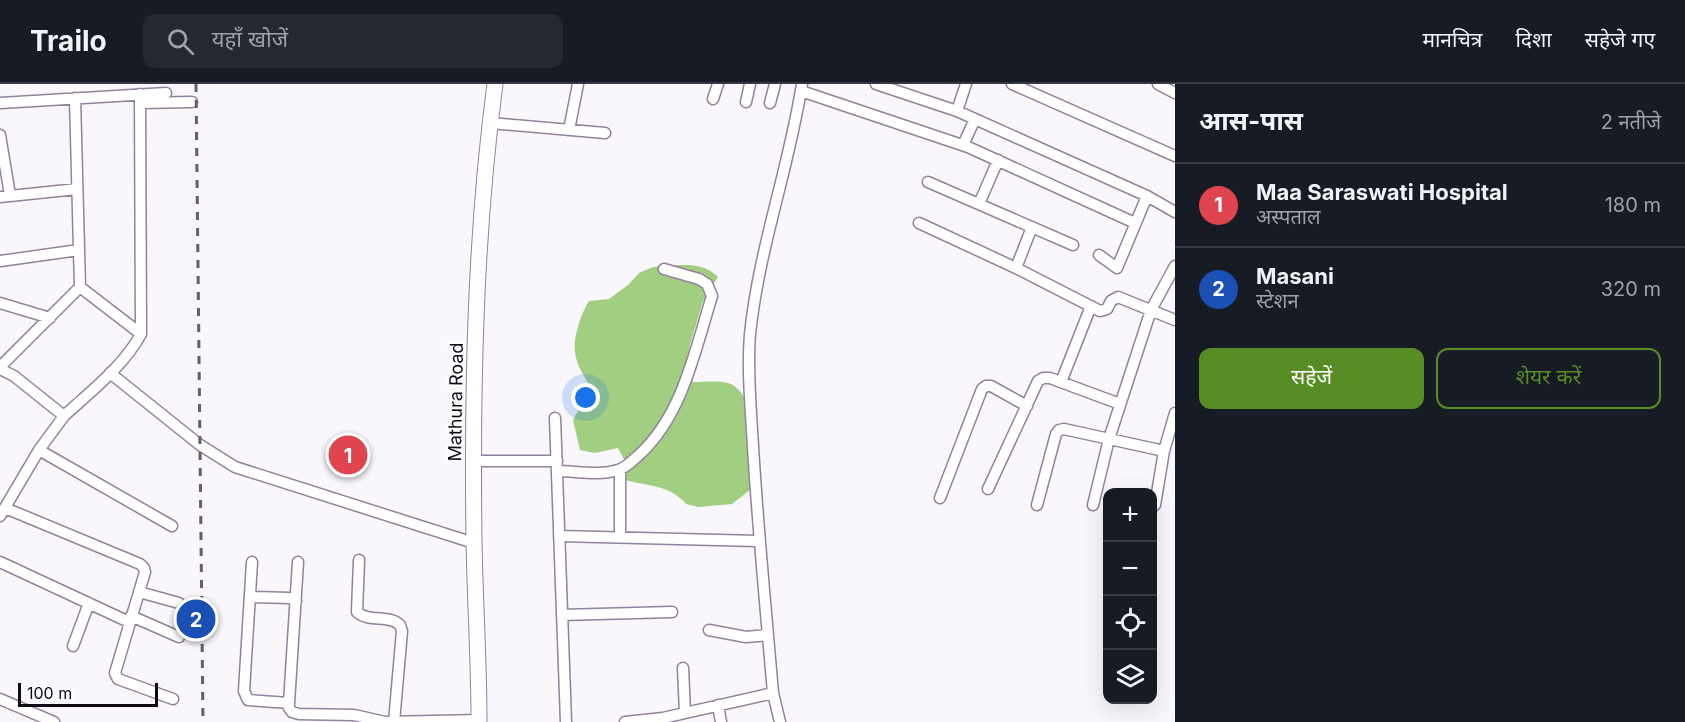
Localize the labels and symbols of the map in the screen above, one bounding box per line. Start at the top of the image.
street label: Mathura Road [444,342,467,462]
your location [571,383,600,412]
pin: 1 [328,432,368,478]
pin: 2 [176,596,216,642]
scale bar [18,680,158,708]

